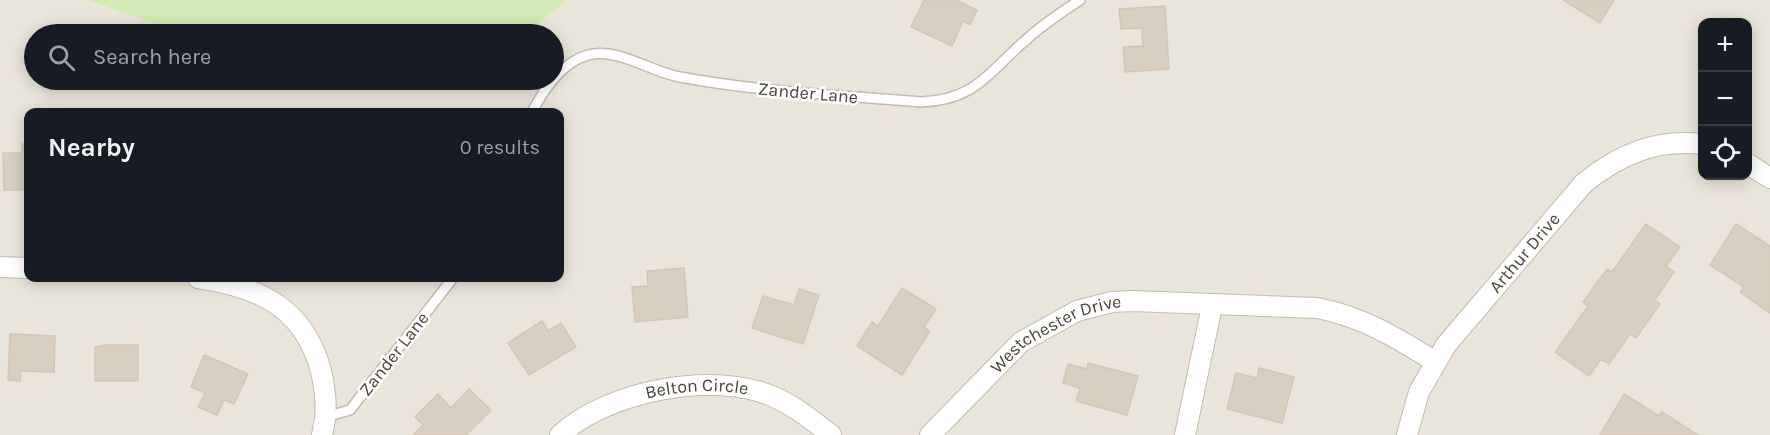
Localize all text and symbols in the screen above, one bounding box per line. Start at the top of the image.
map controls [1698,18,1752,180]
button: + [1698,18,1752,72]
search box [24,24,564,90]
icon: search [45,41,78,74]
text: Search here [93,44,211,70]
button: − [1698,72,1752,126]
street label: Zander Lane [757,78,859,108]
button: locate [1698,126,1752,180]
text: Nearby [48,132,135,163]
text: 0 results [460,136,540,159]
street label: Arthur Drive [1484,208,1565,297]
street label: Westchester Drive [985,291,1122,378]
street label: Zander Lane [354,308,434,400]
street label: Belton Circle [643,374,750,404]

